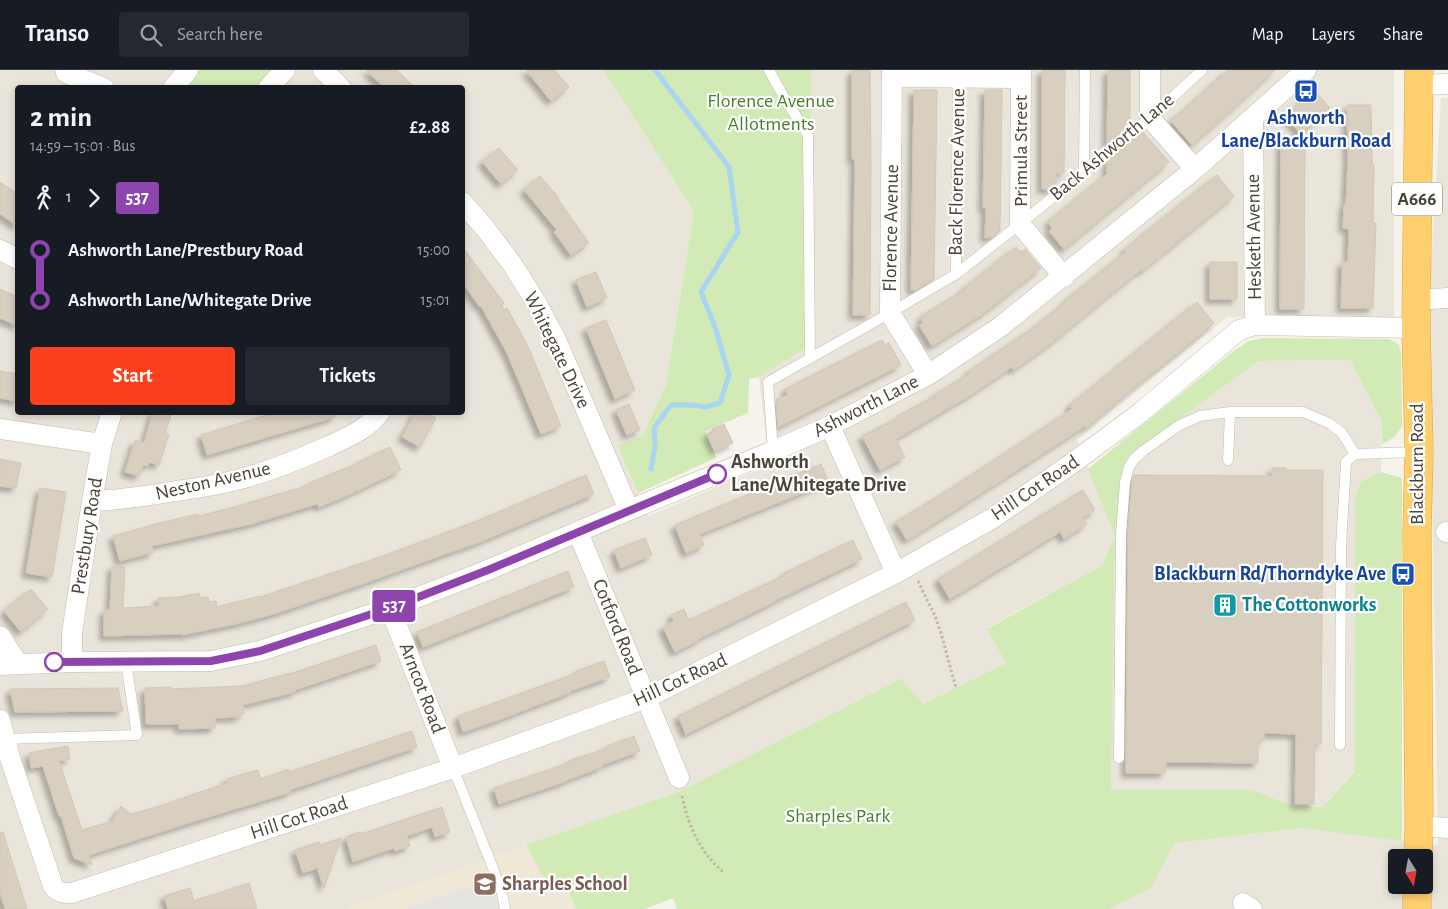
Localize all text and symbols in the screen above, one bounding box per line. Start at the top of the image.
search box [119,12,469,57]
icon: search [137,21,165,49]
text: Transo [25,22,89,46]
text: Search here [177,25,263,44]
text: Map [1252,26,1283,44]
text: Layers [1311,26,1355,44]
text: Share [1383,26,1423,44]
bus stop icon: Ashworth Lane/Blackburn Road [1293,78,1319,104]
street label: Back Florence Avenue [946,88,968,256]
street label: Back Ashworth Lane [1046,89,1178,205]
park label: Florence Avenue Allotments [707,91,835,134]
street label: Primula Street [1011,94,1031,207]
text: 2 min [30,104,92,132]
place label: Ashworth Lane/Blackburn Road [1221,108,1392,151]
text: £2.88 [409,118,450,137]
text: 14:59 – 15:01 · Bus [30,138,135,154]
street label: Florence Avenue [880,164,902,292]
street label: Hesketh Avenue [1243,174,1265,300]
road number: A666 [1392,182,1442,216]
icon: walk [30,184,58,212]
icon: forward [80,184,108,212]
text: 1 [66,189,72,205]
text: 537 [126,189,149,207]
text: Ashworth Lane/Prestbury Road [68,241,303,260]
text: 15:00 [417,242,450,258]
street label: Whitegate Drive [520,289,594,411]
text: Ashworth Lane/Whitegate Drive [68,291,312,310]
text: 15:01 [420,292,450,308]
button: Start [30,347,235,405]
button: Tickets [245,347,450,405]
street label: Ashworth Lane [810,371,922,441]
street label: Blackburn Road [1407,403,1427,525]
street label: Hill Cot Road [988,451,1082,525]
place label: Ashworth Lane/Whitegate Drive [731,452,906,495]
street label: Neston Avenue [153,458,273,504]
marker: Ashworth Lane/Whitegate Drive [707,464,727,484]
street label: Prestbury Road [68,476,106,596]
bus stop icon: Blackburn Rd/Thorndyke Ave [1390,561,1416,587]
place label: Blackburn Rd/Thorndyke Ave [1154,564,1386,584]
street label: Cotford Road [589,576,645,678]
line badge: 537 [365,590,423,622]
building icon: The Cottonworks [1212,592,1238,618]
place label: The Cottonworks [1242,595,1377,615]
text: 537 [382,597,406,615]
street label: Arncot Road [396,640,448,736]
street label: Hill Cot Road [630,650,730,710]
unlabelled marker [44,652,64,672]
street label: Hill Cot Road [248,793,350,843]
park label: Sharples Park [786,806,890,826]
north arrow [1388,849,1432,894]
map controls [1388,849,1433,894]
school or university icon: Sharples School [472,871,498,897]
place label: Sharples School [502,874,628,894]

